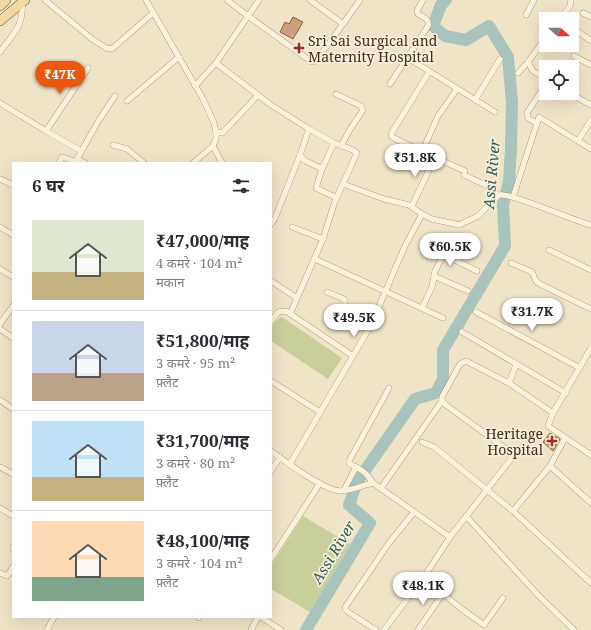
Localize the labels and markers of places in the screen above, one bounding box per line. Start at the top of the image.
place label: Sri Sai Surgical and Maternity Hospital [308,31,438,66]
marker: Sri Sai Surgical and Maternity Hospital [293,42,305,54]
pin: ₹47K [36,61,84,95]
pin: ₹51.8K [382,144,448,178]
pin: ₹60.5K [417,233,483,267]
pin: ₹31.7K [499,298,565,332]
pin: ₹49.5K [321,304,387,338]
place label: Heritage Hospital [486,424,544,459]
marker: Heritage Hospital [546,435,558,447]
pin: ₹48.1K [390,572,456,606]

